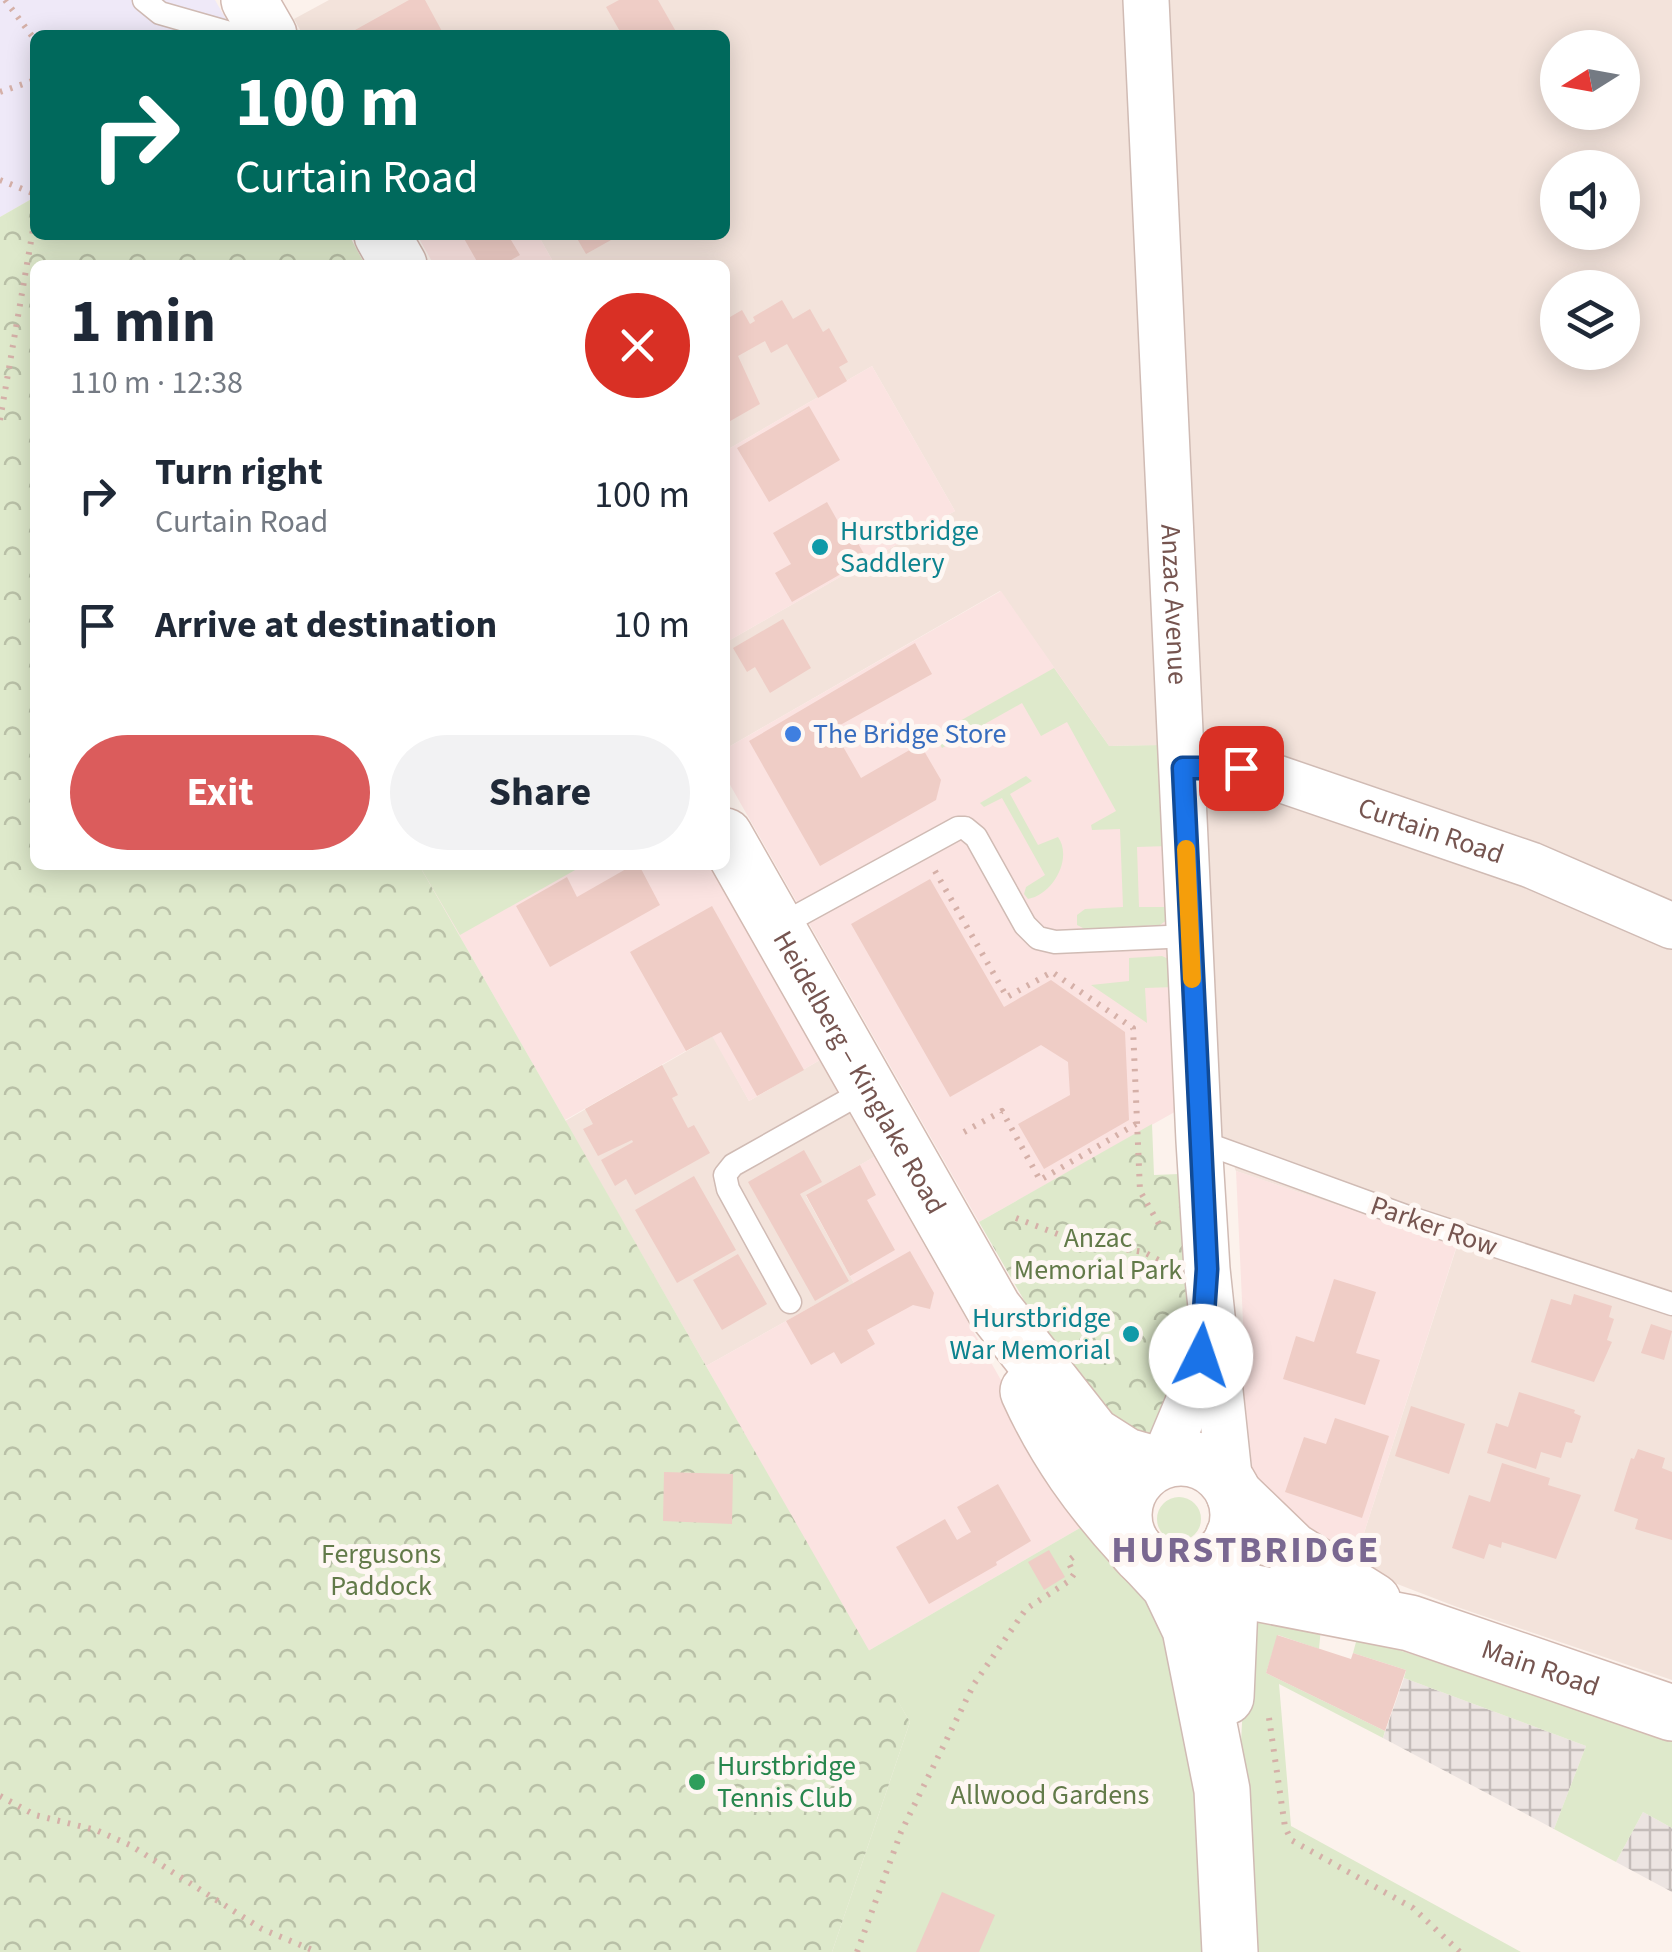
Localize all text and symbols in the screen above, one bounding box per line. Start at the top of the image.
north arrow [1540,30,1640,130]
map controls [1540,30,1640,370]
text: 100 m [235,53,420,153]
icon: right [70,70,200,200]
text: Curtain Road [235,146,479,210]
button: sound [1540,150,1640,250]
button: layers [1540,270,1640,370]
text: 1 min [70,280,216,365]
button: close [585,293,690,398]
text: 110 m · 12:38 [70,360,243,406]
text: Turn right [155,445,323,499]
icon: right [70,468,125,523]
text: 100 m [594,468,690,522]
text: Curtain Road [155,499,328,545]
place label: Hurstbridge Saddlery [840,511,979,583]
street label: Anzac Avenue [1150,523,1198,686]
marker: Hurstbridge Saddlery [809,536,831,558]
icon: arrive [70,598,125,653]
text: Arrive at destination [155,598,497,652]
text: 10 m [613,598,690,652]
place label: The Bridge Store [813,714,1006,754]
marker: The Bridge Store [782,723,804,745]
pin [1199,726,1284,811]
button: Exit [70,735,370,850]
button: Share [390,735,690,850]
icon: arrive [1214,741,1269,796]
street label: Curtain Road [1353,787,1509,874]
street label: Heidelberg – Kinglake Road [763,923,956,1221]
street label: Parker Row [1365,1186,1503,1266]
park label: Anzac Memorial Park [1014,1218,1182,1290]
place label: Hurstbridge War Memorial [950,1298,1111,1370]
position arrow [1149,1304,1253,1408]
marker: Hurstbridge War Memorial [1120,1323,1142,1345]
district label: HURSTBRIDGE [1111,1523,1381,1577]
park label: Fergusons Paddock [321,1534,441,1606]
street label: Main Road [1476,1629,1605,1707]
place label: Hurstbridge Tennis Club [717,1746,856,1818]
marker: Hurstbridge Tennis Club [686,1771,708,1793]
park label: Allwood Gardens [951,1775,1149,1815]

